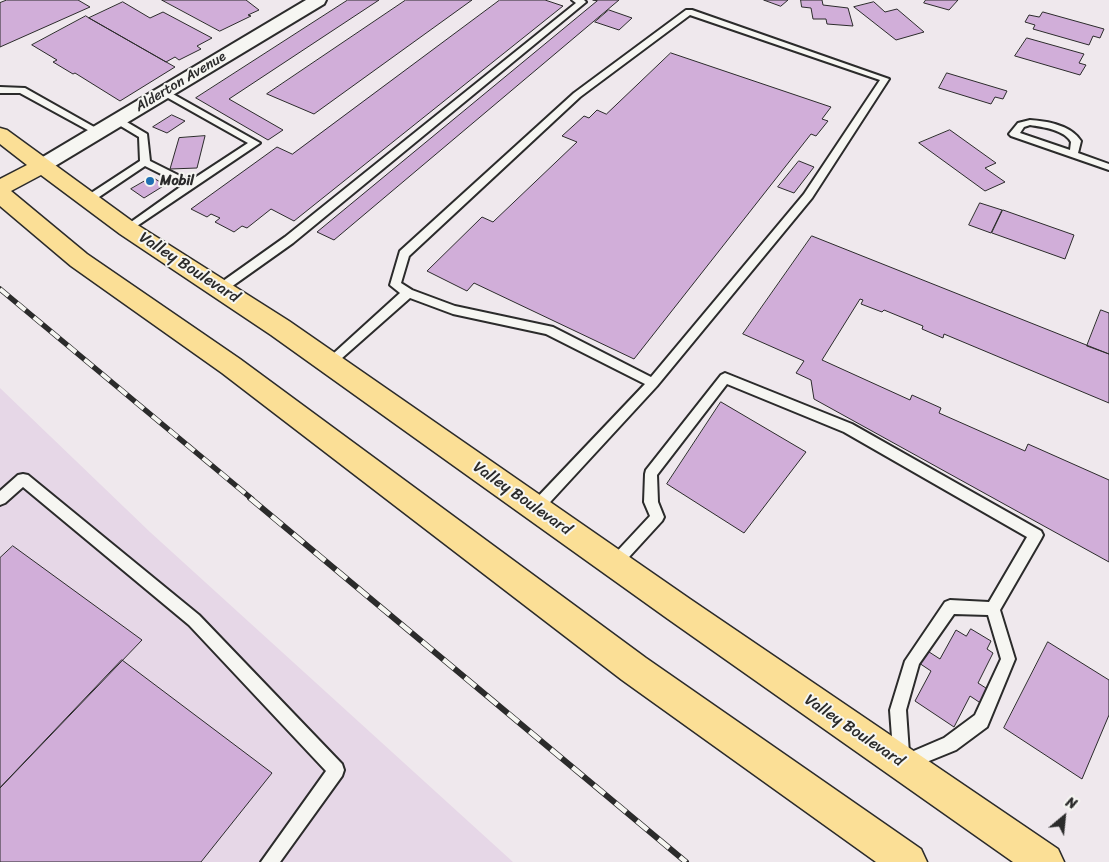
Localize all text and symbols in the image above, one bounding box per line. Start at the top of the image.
street label: Alderton Avenue [133,48,229,116]
place label: Mobil [160,173,194,189]
marker: Mobil [144,175,156,187]
street label: Valley Boulevard [135,228,243,308]
street label: Valley Boulevard [469,458,575,540]
street label: Valley Boulevard [801,691,907,771]
text: N [1061,790,1081,817]
north arrow [1039,792,1089,842]

